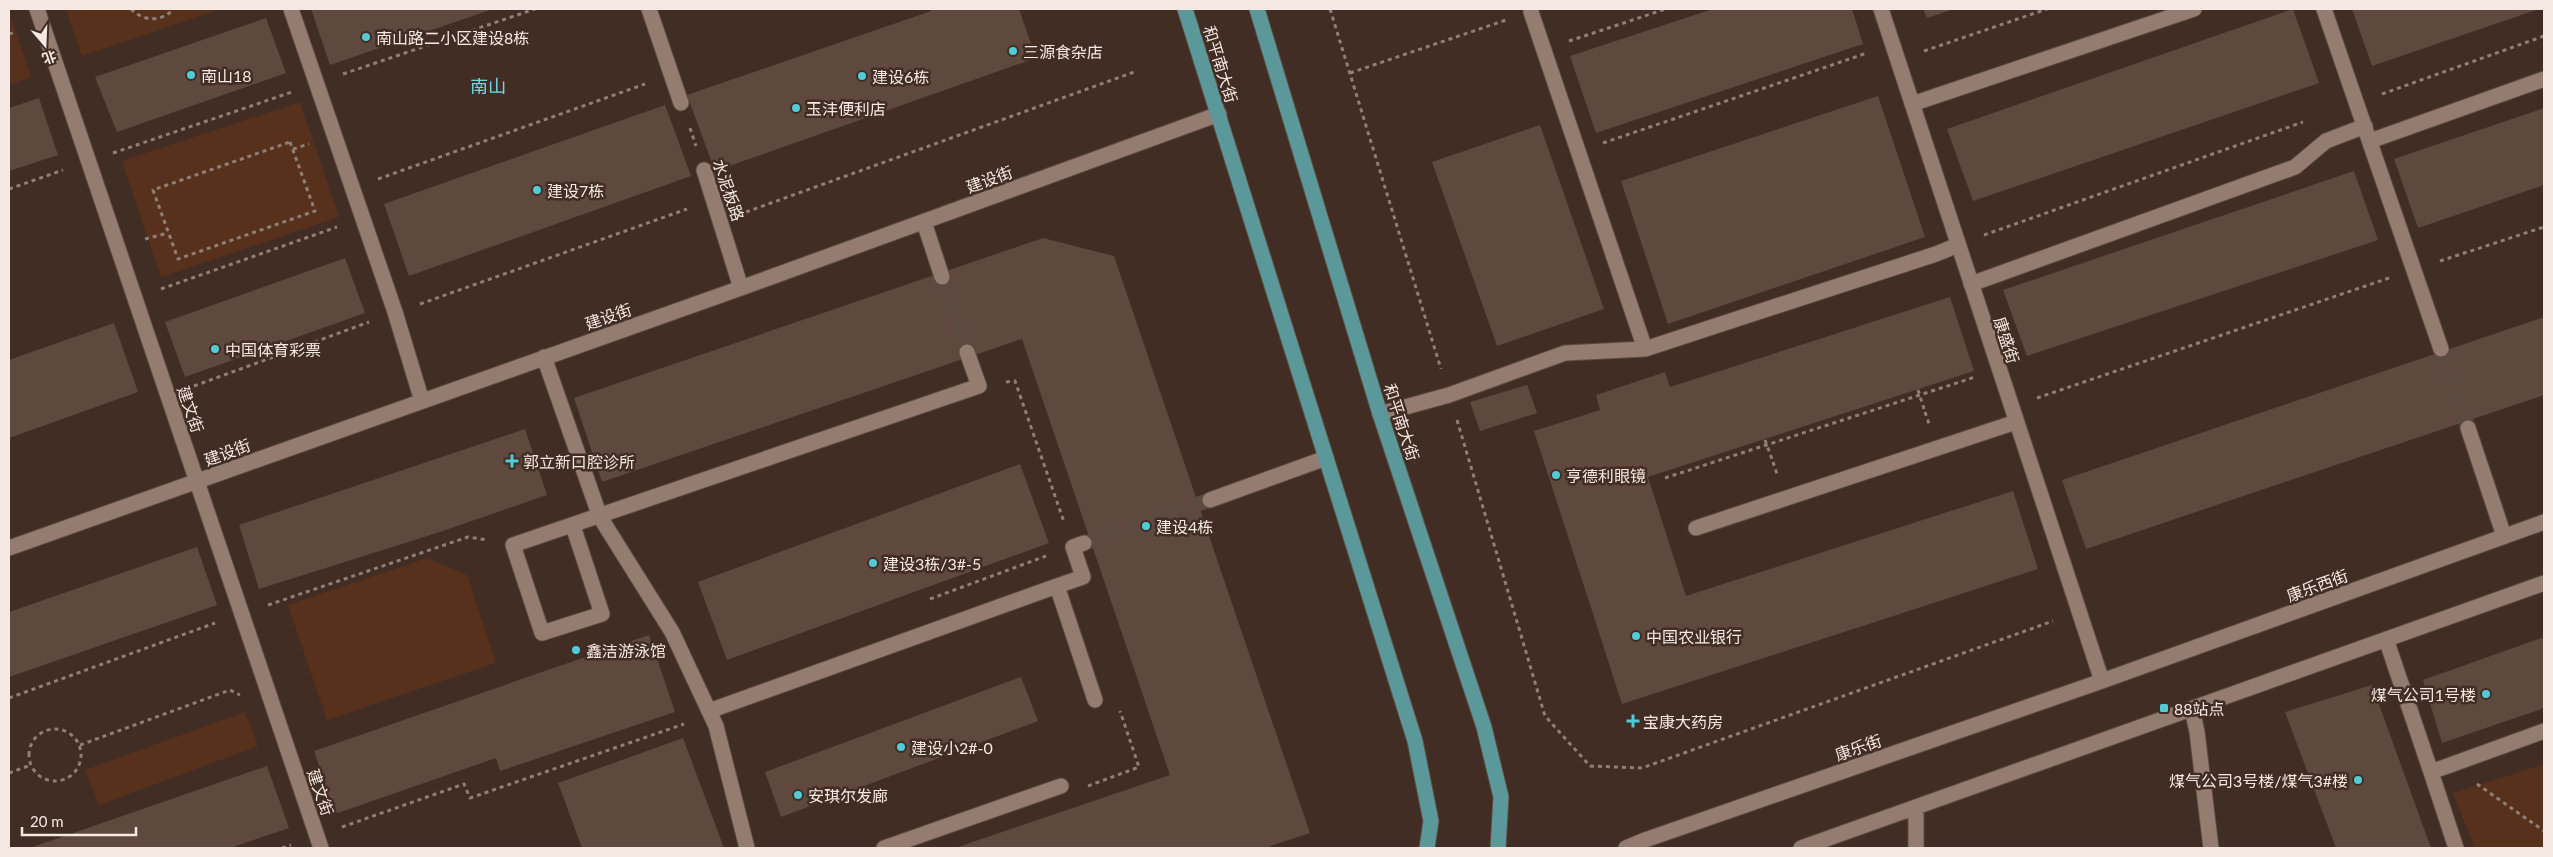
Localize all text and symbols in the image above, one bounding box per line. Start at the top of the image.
north arrow [20,20,70,70]
street label: 和平南大街 [1200,23,1242,105]
place label: 南山路二小区建设8栋 [376,28,529,47]
marker: 南山路二小区建设8栋 [360,31,372,43]
place label: 三源食杂店 [1023,42,1103,61]
marker: 三源食杂店 [1007,45,1019,57]
text: 北 [40,47,59,68]
place label: 南山18 [201,66,252,85]
place label: 建设6栋 [872,67,929,86]
marker: 南山18 [185,69,197,81]
marker: 建设6栋 [856,70,868,82]
district label: 南山 [470,75,506,97]
place label: 玉沣便利店 [806,99,886,118]
marker: 玉沣便利店 [790,102,802,114]
street label: 水泥板路 [710,157,748,223]
street label: 建设街 [963,162,1015,196]
place label: 建设7栋 [547,181,604,200]
marker: 建设7栋 [531,184,543,196]
street label: 建设街 [582,299,634,333]
street label: 康盛街 [1991,314,2023,366]
place label: 中国体育彩票 [225,340,321,359]
marker: 中国体育彩票 [209,343,221,355]
street label: 和平南大街 [1381,381,1423,463]
street label: 建文街 [174,383,208,435]
street label: 建设街 [201,435,253,469]
place label: 郭立新口腔诊所 [523,452,635,471]
marker: 郭立新口腔诊所 [505,454,519,468]
place label: 亨德利眼镜 [1566,466,1646,485]
marker: 亨德利眼镜 [1550,469,1562,481]
place label: 建设4栋 [1156,517,1213,536]
marker: 建设4栋 [1140,520,1152,532]
place label: 建设3栋/3#-5 [883,554,981,573]
marker: 建设3栋/3#-5 [867,557,879,569]
street label: 康乐西街 [2284,565,2350,605]
place label: 中国农业银行 [1646,627,1742,646]
marker: 中国农业银行 [1630,630,1642,642]
place label: 鑫洁游泳馆 [586,641,666,660]
marker: 鑫洁游泳馆 [570,644,582,656]
place label: 煤气公司1号楼 [2371,685,2476,704]
marker: 煤气公司1号楼 [2480,688,2492,700]
place label: 88站点 [2174,699,2225,718]
marker: 88站点 [2158,702,2170,714]
place label: 宝康大药房 [1643,712,1723,731]
marker: 宝康大药房 [1627,715,1639,727]
street label: 康乐街 [1832,730,1884,764]
place label: 建设小2#-0 [911,738,993,757]
marker: 建设小2#-0 [895,741,907,753]
street label: 建文街 [304,766,338,818]
place label: 煤气公司3号楼/煤气3#楼 [2169,771,2348,790]
marker: 煤气公司3号楼/煤气3#楼 [2352,774,2364,786]
place label: 安琪尔发廊 [808,786,888,805]
marker: 安琪尔发廊 [792,789,804,801]
scale bar [22,804,136,836]
text: 20 m [30,812,64,830]

